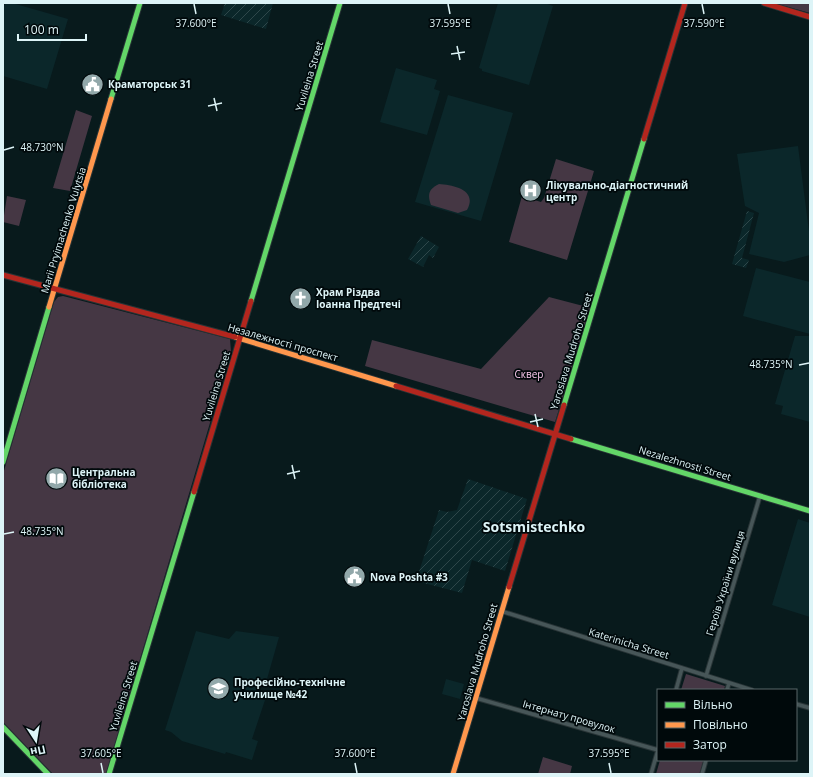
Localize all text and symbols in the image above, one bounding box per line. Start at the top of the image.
scale bar [18,16,86,42]
text: 37.600°E [175,16,217,30]
text: 37.595°E [429,16,471,30]
text: 37.590°E [683,16,725,30]
text: 100 m [24,21,59,38]
street label: Yuvileina Street [292,39,326,113]
public building icon: Краматорськ 31 [79,71,105,97]
place label: Краматорськ 31 [108,77,191,91]
text: 48.730°N [20,140,64,154]
street label: Marii Pryimachenko Vulytsia [37,165,89,295]
hospital icon: Лікувально-діагностичний центр [518,178,544,204]
place label: Лікувально-діагностичний центр [546,178,688,204]
church icon: Храм Різдва Іоанна Предтечі [287,285,313,311]
place label: Храм Різдва Іоанна Предтечі [316,285,401,311]
street label: Yaroslava Mudroho Street [547,291,596,411]
street label: Незалежності проспект [226,320,340,364]
street label: Yuvileina Street [199,349,233,423]
text: 48.735°N [749,357,793,371]
park label: Сквер [515,367,543,381]
street label: Nezalezhnosti Street [637,442,733,484]
library icon: Центральна бібліотека [43,465,69,491]
place label: Центральна бібліотека [72,465,136,491]
district label: Sotsmistechko [483,517,586,536]
text: 48.735°N [20,524,64,538]
street label: Героїв України вулиця [702,529,748,637]
public building icon: Nova Poshta #3 [341,564,367,590]
place label: Nova Poshta #3 [370,570,448,584]
street label: Yaroslava Mudroho Street [454,601,501,722]
street label: Katerinicha Street [587,624,671,662]
street label: Yuvileina Street [106,659,140,733]
school or university icon: Професійно-технічне училище №42 [206,675,232,701]
place label: Професійно-технічне училище №42 [234,675,346,701]
legend [657,689,797,761]
street label: Інтернату провулок [521,696,618,736]
text: Вільно [693,696,733,713]
text: Повільно [693,716,748,733]
north arrow [16,721,56,761]
text: Затор [693,736,727,753]
text: Пн [29,742,47,760]
text: 37.605°E [80,746,122,760]
text: 37.600°E [334,746,376,760]
text: 37.595°E [588,746,630,760]

